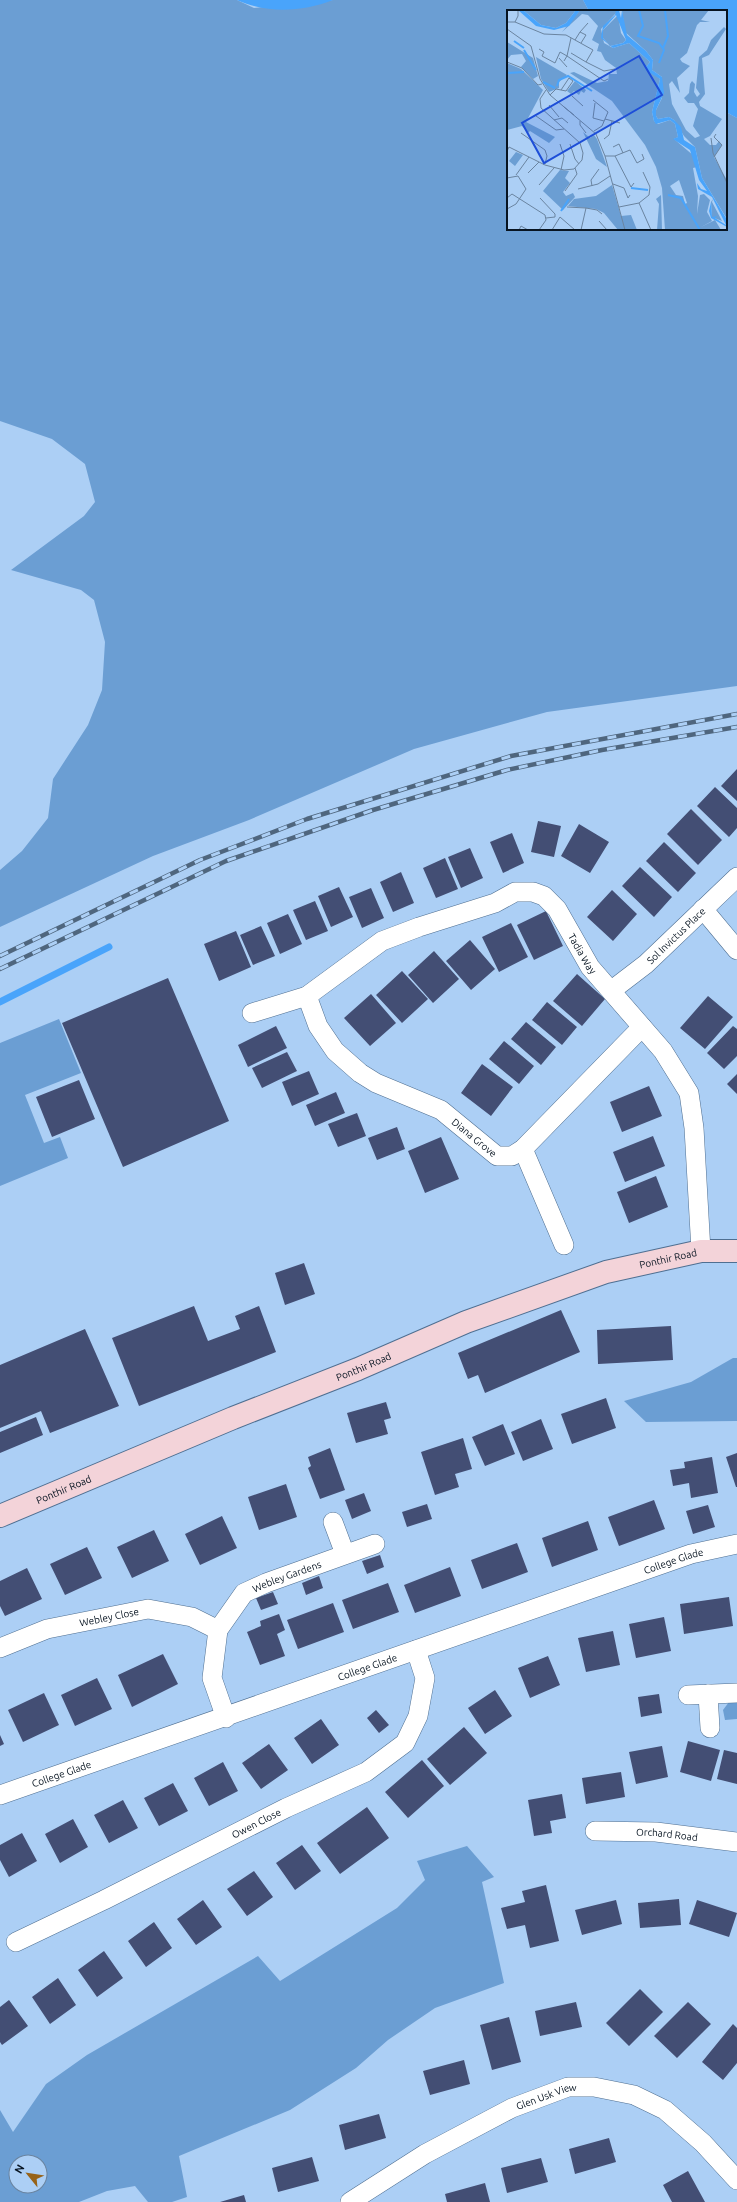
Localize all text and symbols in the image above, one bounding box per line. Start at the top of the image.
inset map [507,10,727,230]
street label: Sol Invictus Place [644,905,707,966]
street label: Tadia Way [566,931,599,976]
street label: Diana Grove [450,1116,499,1159]
street label: Ponthir Road [638,1247,698,1270]
street label: Ponthir Road [334,1350,393,1383]
street label: Ponthir Road [34,1473,93,1506]
street label: College Glade [642,1546,704,1576]
street label: Webley Gardens [250,1558,323,1594]
street label: Webley Close [78,1605,140,1628]
street label: College Glade [336,1651,398,1682]
street label: College Glade [30,1758,93,1789]
street label: Owen Close [230,1806,283,1840]
street label: Orchard Road [636,1826,699,1843]
street label: Glen Usk View [514,2082,577,2112]
north arrow [8,2154,48,2194]
text: N [12,2162,27,2176]

